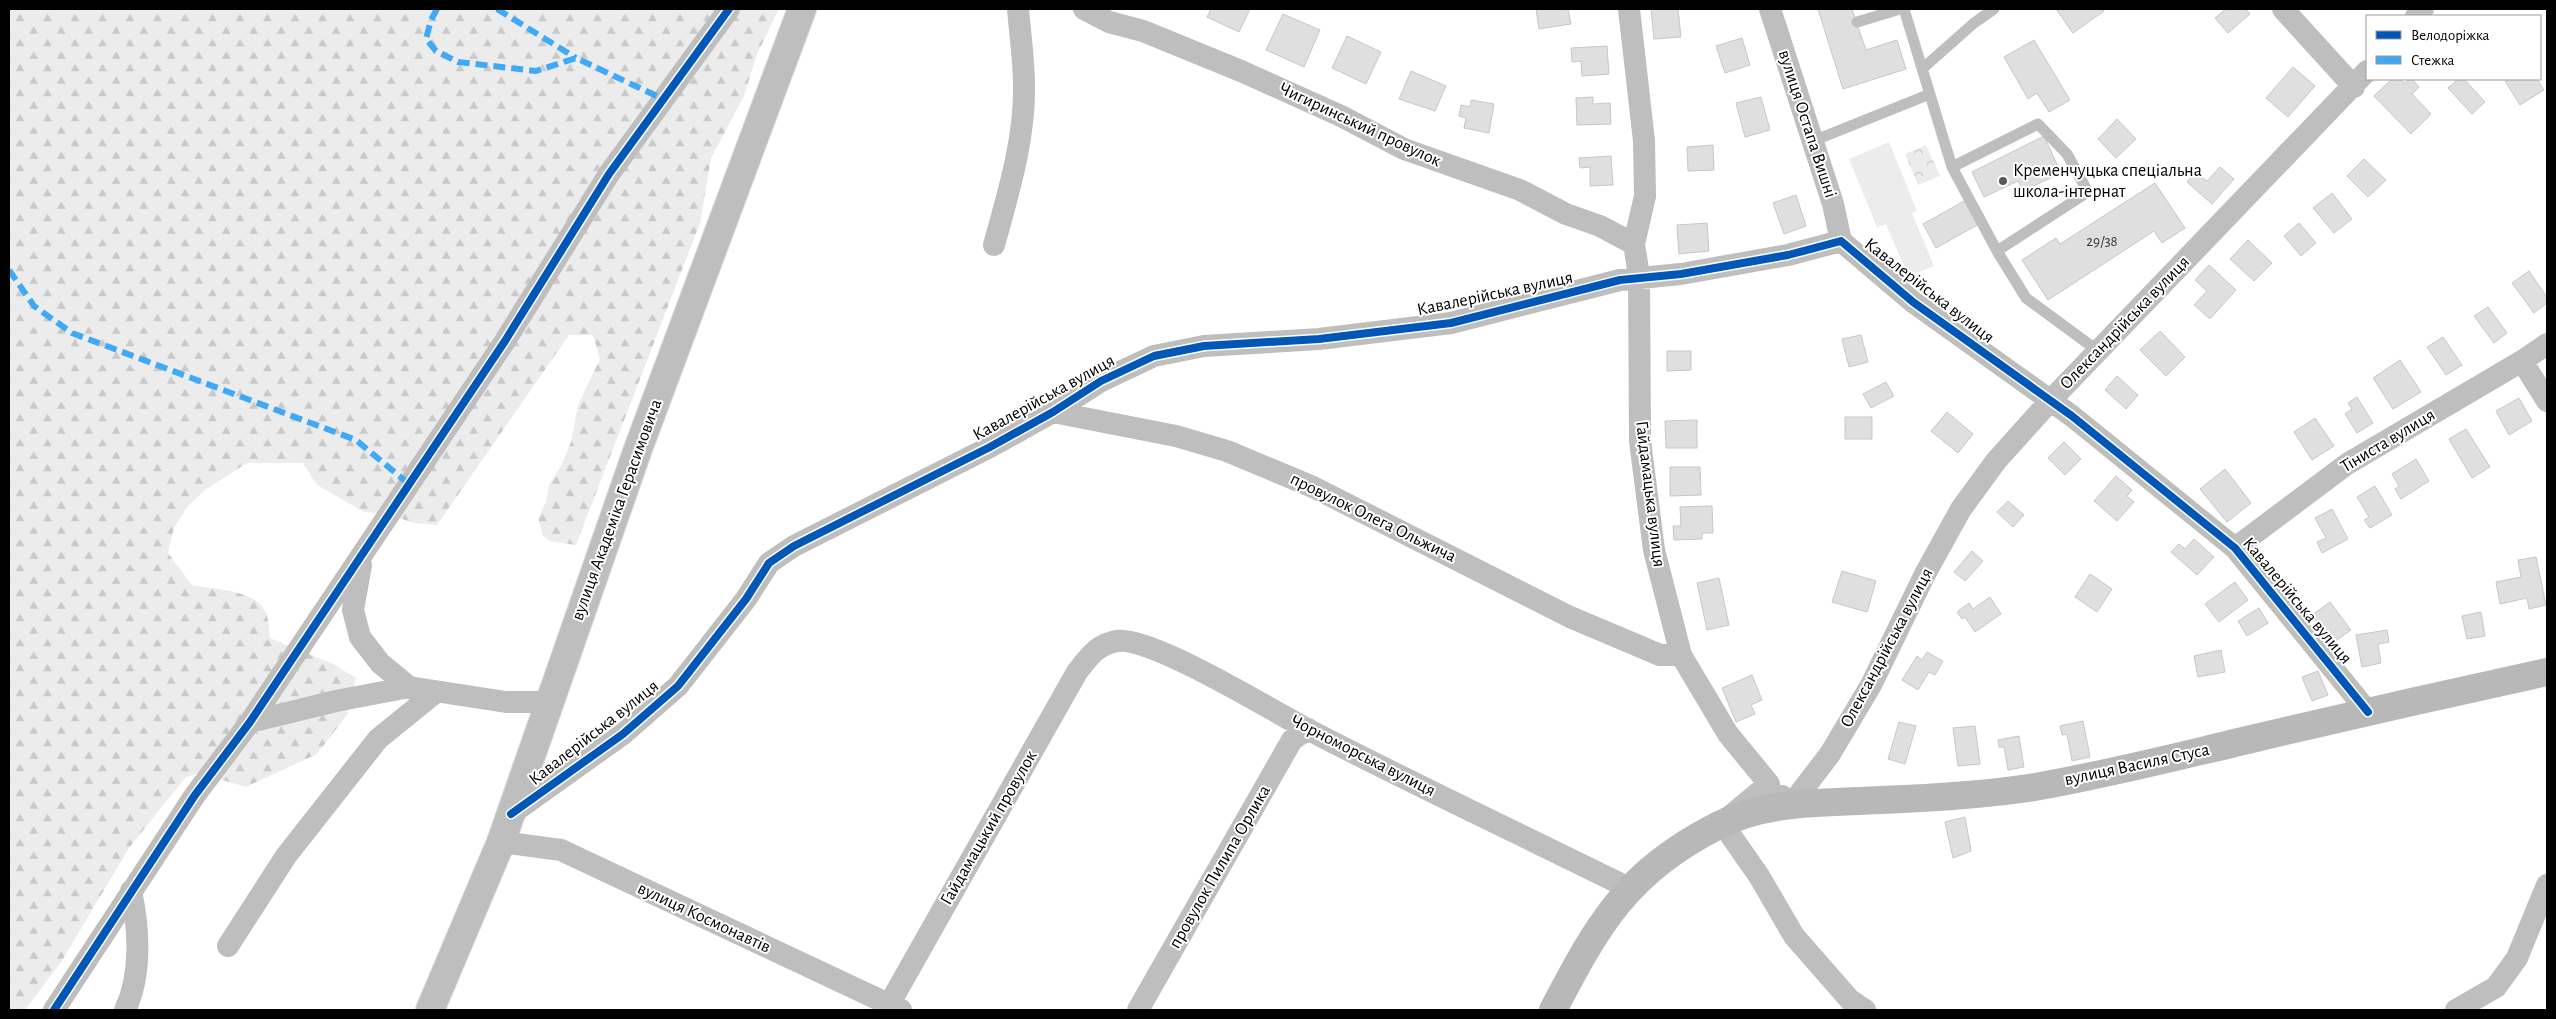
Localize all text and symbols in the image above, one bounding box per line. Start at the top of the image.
legend [2366,15,2541,80]
text: Велодоріжка [2411,28,2490,43]
street label: вулиця Остапа Вишні [1775,48,1839,200]
text: Стежка [2411,53,2455,68]
street label: Чигиринський провулок [1276,80,1444,171]
place label: Кременчуцька спеціальна школа-інтернат [2013,162,2202,201]
marker: Кременчуцька спеціальна школа-інтернат [1997,175,2009,187]
house number: 29/38 [2086,234,2118,249]
street label: Кавалерійська вулиця [1861,235,1997,347]
street label: Олександрійська вулиця [2057,253,2193,393]
street label: Кавалерійська вулиця [1415,269,1575,319]
street label: Кавалерійська вулиця [970,352,1118,444]
street label: вулиця Академіка Герасимовича [568,397,666,623]
street label: Тіниста вулиця [2338,406,2438,476]
street label: Гайдамацька вулиця [1632,420,1668,568]
street label: провулок Олега Ольжича [1287,470,1459,566]
street label: Кавалерійська вулиця [2239,534,2355,668]
street label: Олександрійська вулиця [1837,565,1937,731]
street label: Кавалерійська вулиця [526,677,662,789]
street label: Чорноморська вулиця [1288,712,1438,800]
street label: вулиця Василя Стуса [2063,741,2211,789]
street label: Гайдамацький провулок [937,747,1041,908]
street label: провулок Пилипа Орлика [1166,782,1274,952]
street label: вулиця Космонавтів [635,879,773,957]

